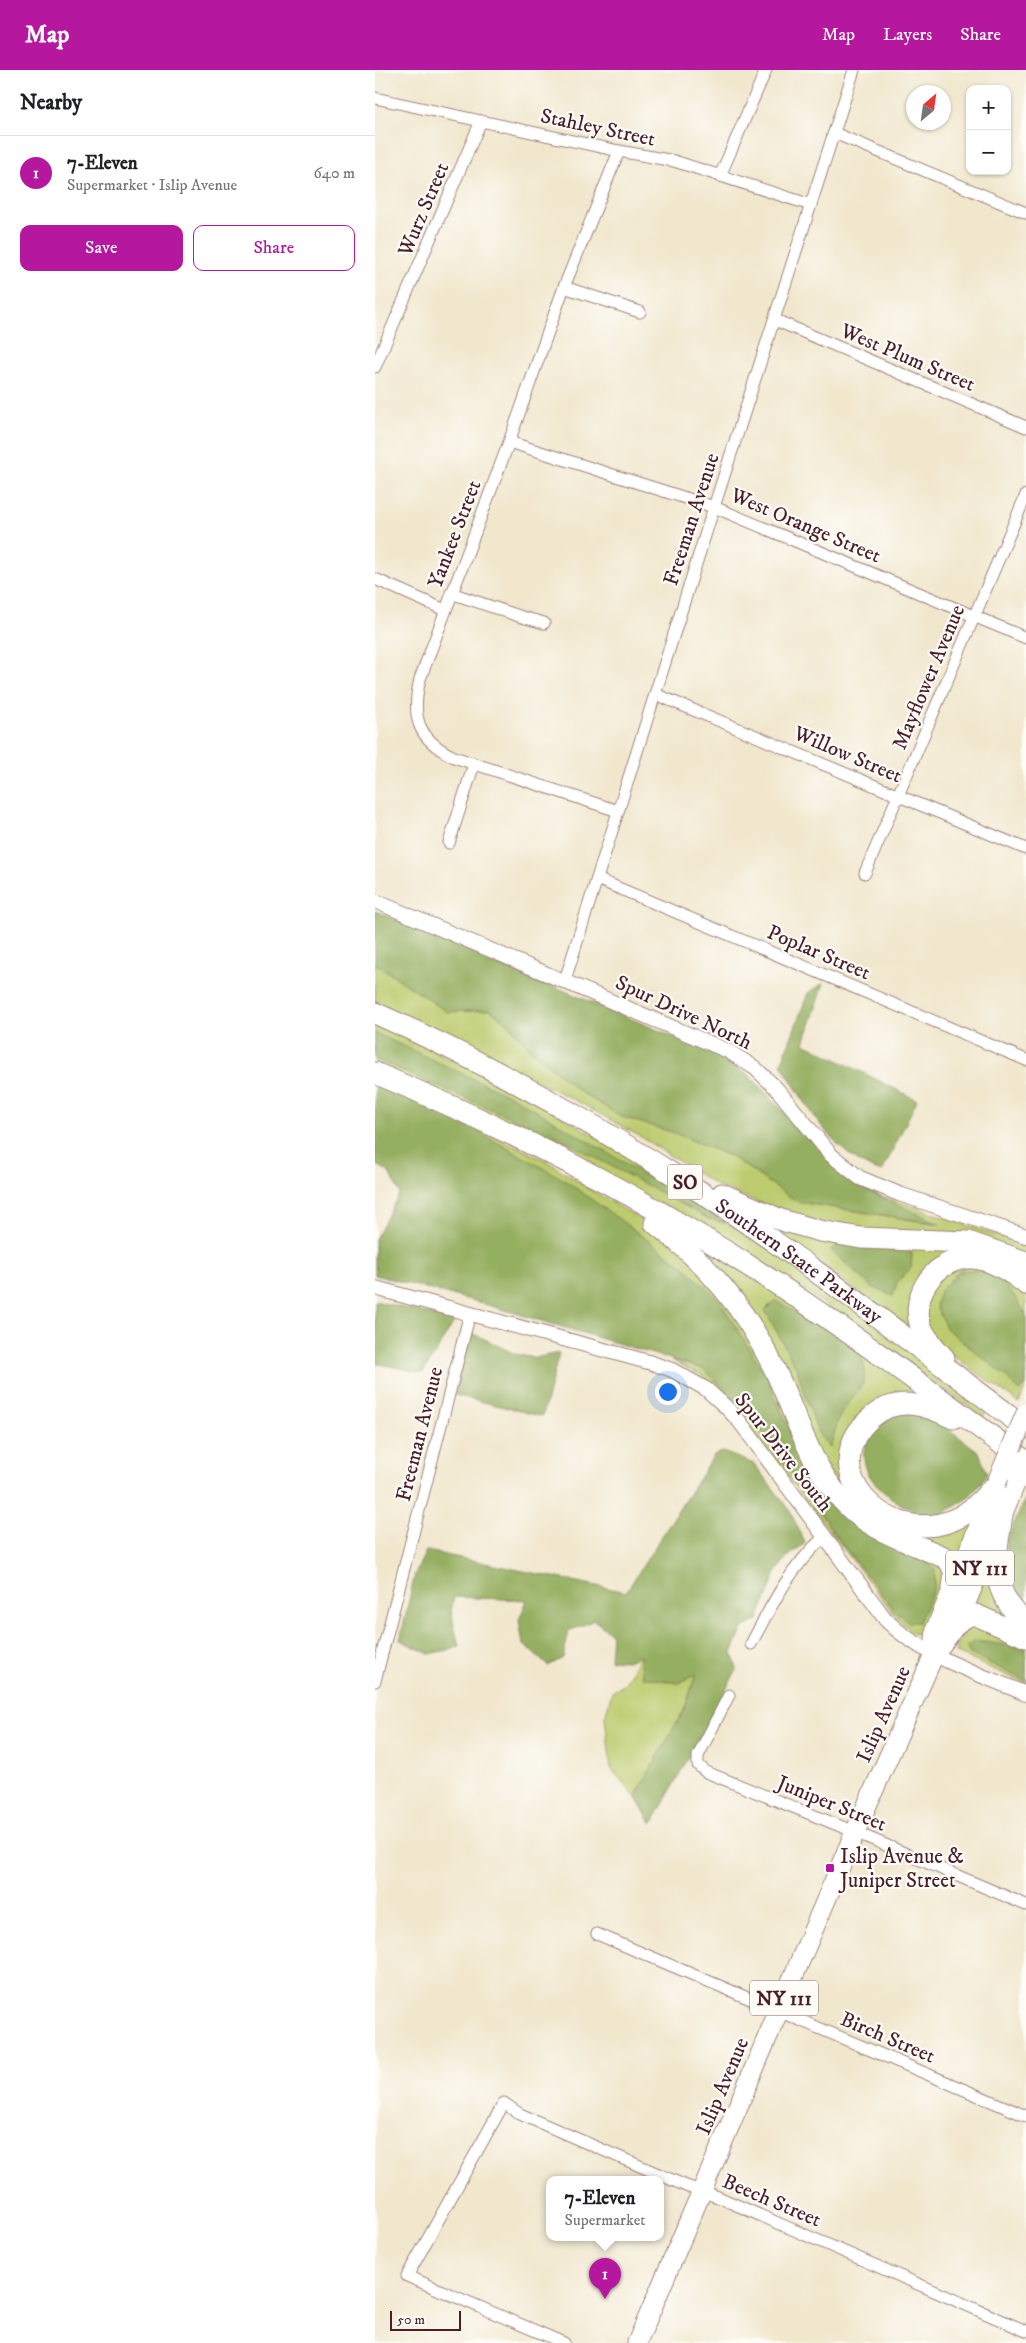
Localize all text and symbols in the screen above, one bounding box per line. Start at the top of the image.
text: Map [25,20,69,50]
text: Map [822,24,855,46]
text: Layers [883,24,932,46]
text: Share [960,24,1001,46]
north arrow [906,85,951,130]
map controls [966,85,1011,175]
button: + [966,85,1011,130]
text: Nearby [20,90,82,116]
street label: Stahley Street [538,103,658,153]
button: − [966,130,1011,175]
text: 7-Eleven [67,152,138,175]
street label: Wurz Street [392,158,455,261]
text: 1 [33,163,39,183]
text: 640 m [313,163,355,183]
text: Supermarket · Islip Avenue [67,175,237,195]
button: Save [20,225,183,271]
button: Share [193,225,355,271]
street label: West Plum Street [836,318,979,398]
street label: Freeman Avenue [658,449,726,589]
street label: Yankee Street [422,476,488,592]
street label: West Orange Street [726,482,885,569]
street label: Mayflower Avenue [887,601,971,754]
street label: Willow Street [789,720,906,789]
street label: Poplar Street [763,920,874,986]
street label: Spur Drive North [611,970,756,1056]
road number: SO [667,1164,703,1200]
street label: Southern State Parkway [710,1193,888,1330]
street label: Freeman Avenue [391,1364,449,1504]
your location [655,1379,681,1405]
street label: Spur Drive South [729,1388,838,1518]
road number: NY 111 [946,1550,1014,1586]
street label: Islip Avenue [851,1662,917,1767]
street label: Juniper Street [771,1769,890,1838]
place label: Islip Avenue & Juniper Street [838,1844,964,1894]
marker: Islip Avenue & Juniper Street [824,1862,836,1874]
road number: NY 111 [750,1980,818,2016]
street label: Birch Street [836,2006,939,2070]
street label: Islip Avenue [691,2034,755,2139]
street label: Beech Street [718,2168,825,2233]
popup [546,2176,664,2241]
text: 7-Eleven [565,2187,635,2210]
text: Supermarket [565,2210,645,2230]
pin: 1 [589,2258,621,2299]
scale bar [390,2308,461,2331]
text: 50 m [397,2311,425,2329]

